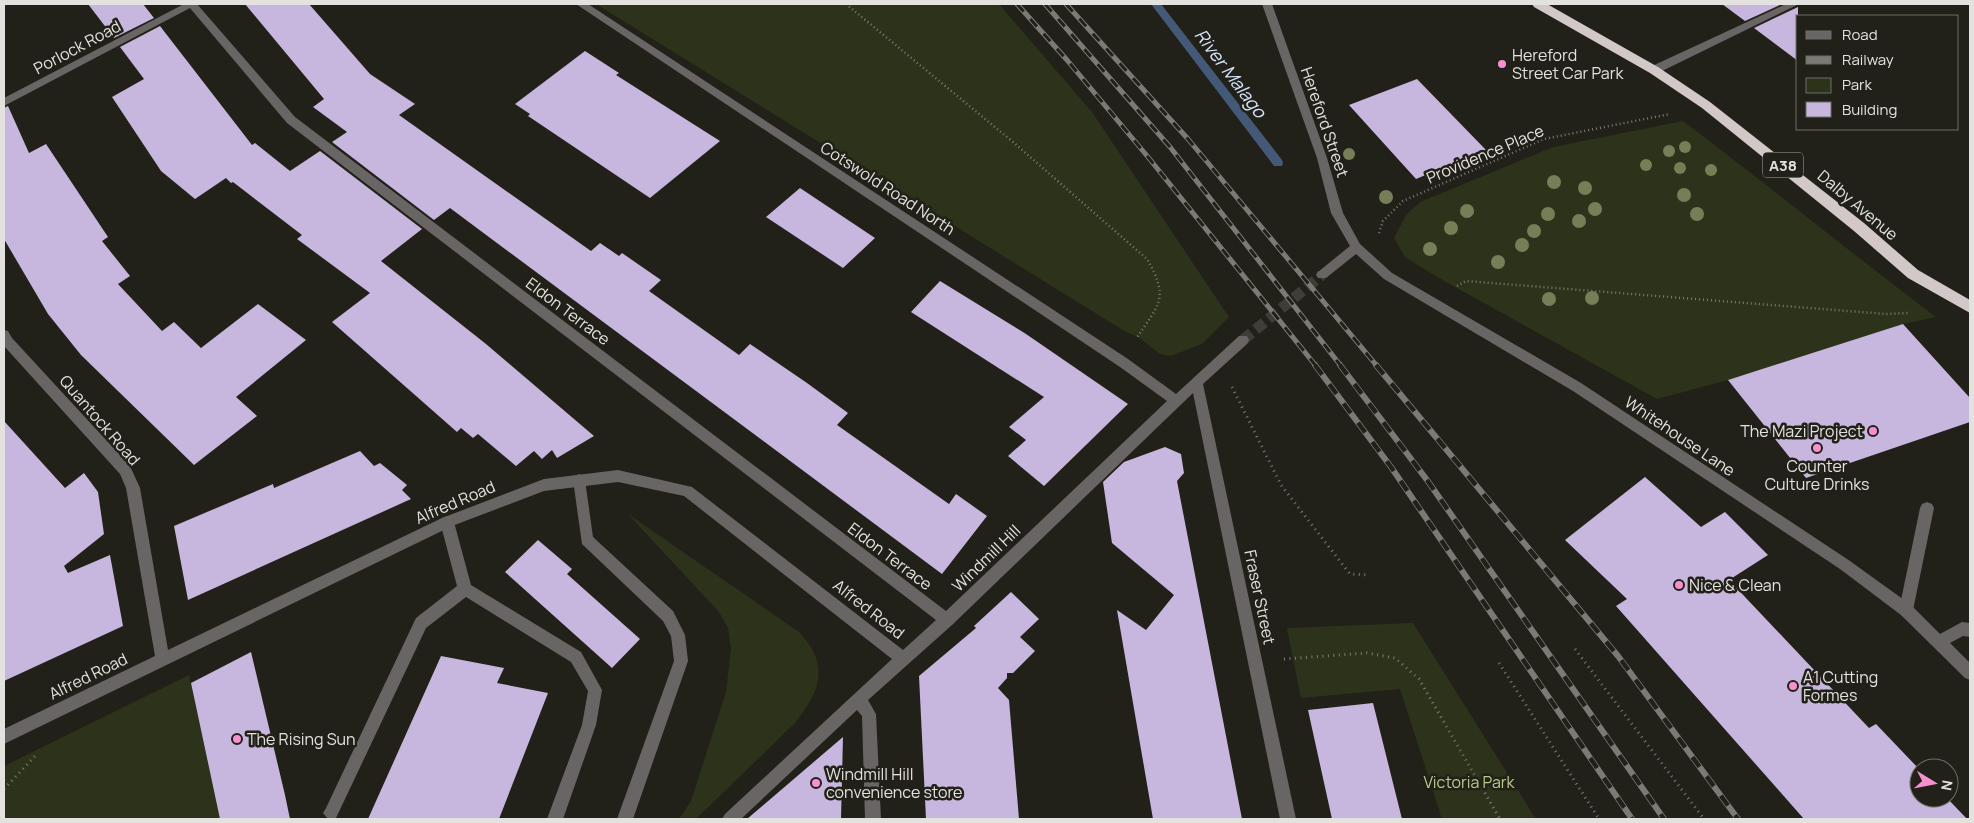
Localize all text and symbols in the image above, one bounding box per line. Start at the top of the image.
street label: Porlock Road [29,15,125,79]
legend [1796,15,1959,130]
water label: River Malago [1190,24,1273,123]
text: Road [1842,24,1878,45]
place label: Hereford Street Car Park [1512,44,1624,84]
text: Railway [1842,49,1894,70]
marker: Hereford Street Car Park [1496,58,1508,70]
street label: Hereford Street [1296,64,1354,180]
text: Park [1842,74,1872,95]
text: Building [1842,99,1897,120]
street label: Providence Place [1423,119,1547,189]
street label: Cotswold Road North [816,136,960,240]
road number: A38 [1763,152,1803,178]
street label: Dalby Avenue [1813,165,1903,245]
street label: Eldon Terrace [521,272,615,350]
street label: Quantock Road [55,370,145,470]
street label: Whitehouse Lane [1620,391,1740,481]
place label: The Mazi Project [1740,420,1863,442]
marker: The Mazi Project [1867,425,1879,437]
marker: Counter Culture Drinks [1811,442,1823,454]
place label: Counter Culture Drinks [1765,455,1869,495]
street label: Alfred Road [412,475,498,529]
street label: Eldon Terrace [843,517,937,595]
street label: Windmill Hill [947,520,1025,596]
street label: Fraser Street [1239,548,1281,646]
street label: Alfred Road [829,574,909,644]
place label: Nice & Clean [1689,574,1781,596]
marker: Nice & Clean [1673,579,1685,591]
street label: Alfred Road [45,647,131,705]
place label: A1 Cutting Formes [1803,666,1878,706]
marker: A1 Cutting Formes [1787,680,1799,692]
place label: The Rising Sun [247,728,356,750]
marker: The Rising Sun [231,733,243,745]
north arrow [1909,758,1959,808]
place label: Windmill Hill convenience store [826,763,962,803]
park label: Victoria Park [1424,771,1516,793]
marker: Windmill Hill convenience store [810,777,822,789]
text: N [1937,779,1958,792]

